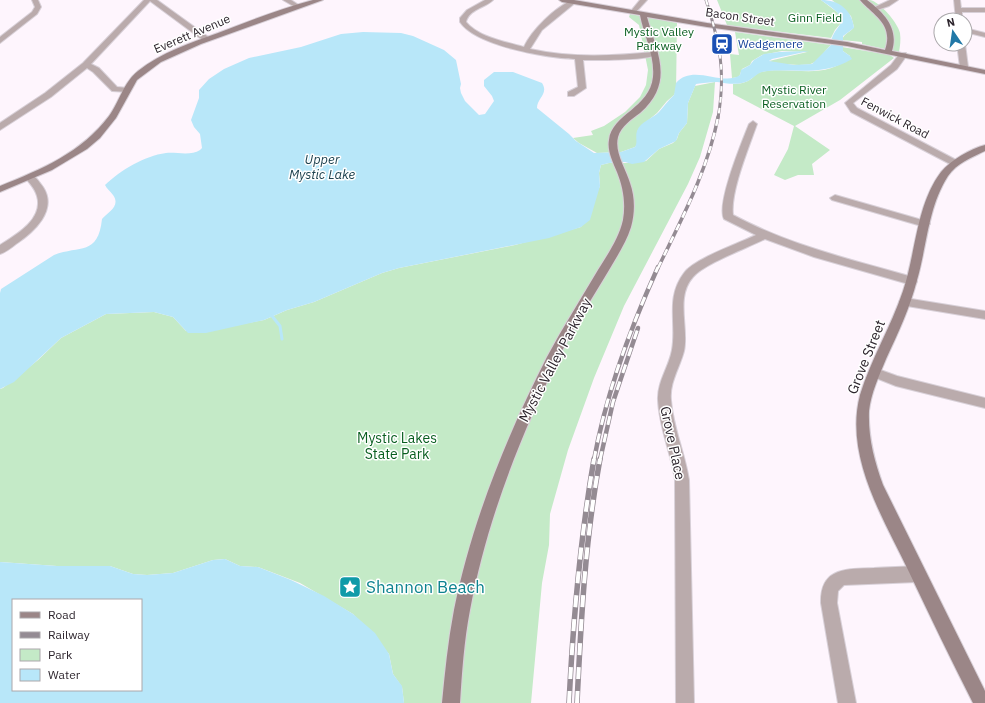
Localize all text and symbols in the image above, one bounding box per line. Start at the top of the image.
street label: Bacon Street [705,4,776,29]
park label: Ginn Field [788,10,842,25]
street label: Everett Avenue [151,11,233,56]
north arrow [933,12,973,52]
text: N [945,15,956,30]
park label: Mystic Valley Parkway [624,24,694,53]
station icon: Wedgemere [709,31,735,57]
place label: Wedgemere [738,36,803,51]
park label: Mystic River Reservation [761,82,827,111]
street label: Fenwick Road [859,93,932,142]
water label: Upper Mystic Lake [289,151,355,183]
street label: Mystic Valley Parkway [515,295,595,425]
street label: Grove Street [843,317,889,397]
street label: Grove Place [656,405,690,482]
park label: Mystic Lakes State Park [357,429,437,463]
place icon: Shannon Beach [337,574,363,600]
place label: Shannon Beach [366,576,485,598]
legend [12,599,142,691]
text: Road [48,607,76,622]
text: Railway [48,627,90,642]
text: Park [48,647,73,662]
text: Water [48,667,81,682]

